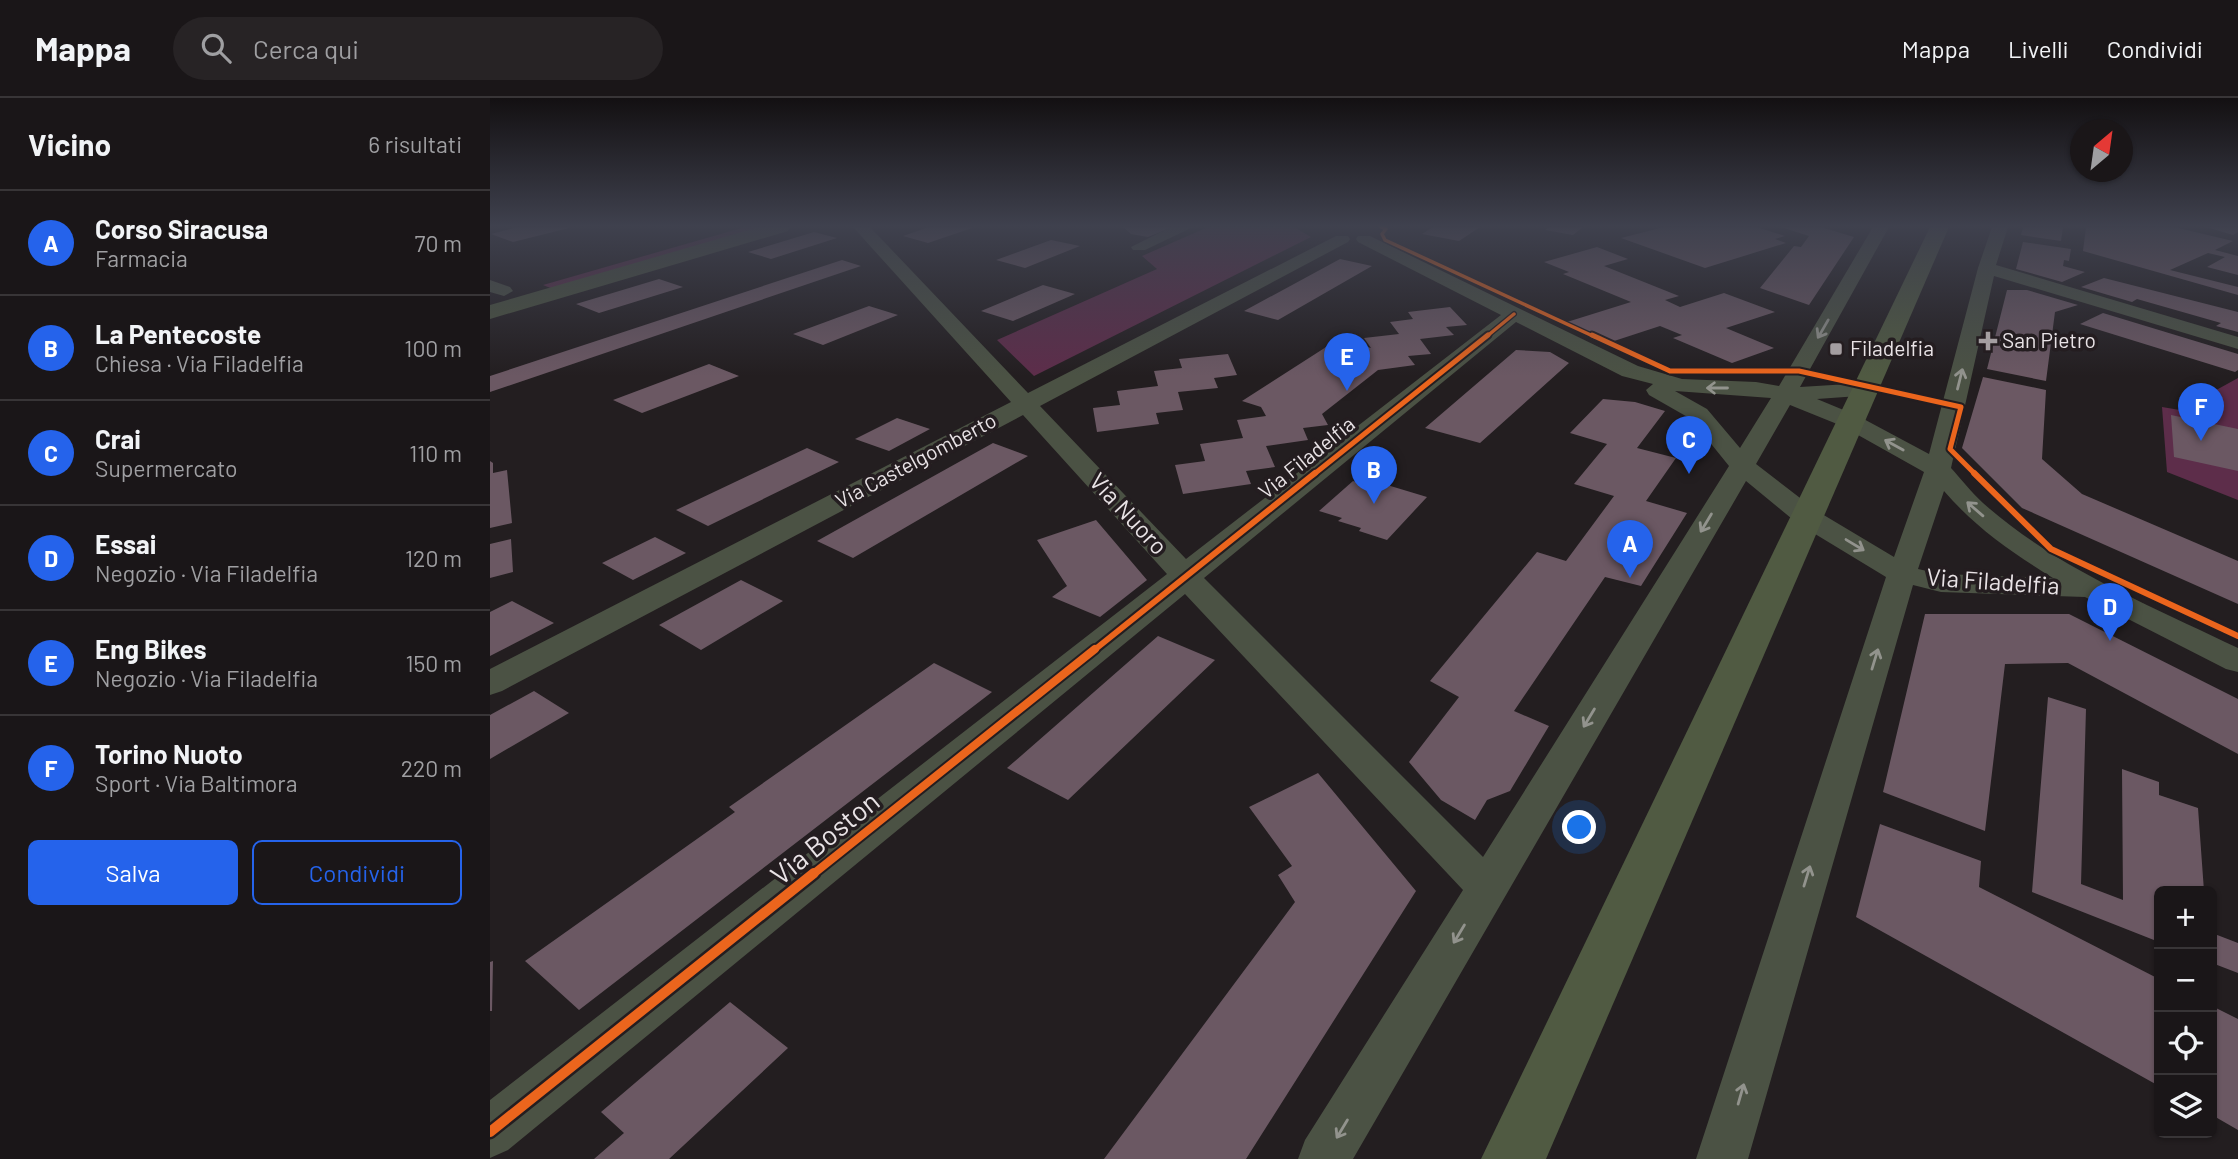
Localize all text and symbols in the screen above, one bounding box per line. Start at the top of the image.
search box [173,17,663,80]
text: Mappa [35,28,131,68]
icon: search [197,29,235,67]
text: Cerca qui [253,33,359,64]
text: Mappa [1902,34,1970,63]
text: Livelli [2008,34,2069,63]
text: Condividi [2107,34,2203,63]
north arrow [2070,119,2133,182]
text: Vicino [28,126,111,162]
text: 6 risultati [368,130,462,158]
text: Corso Siracusa [95,213,268,244]
text: A [43,229,59,257]
text: 70 m [415,229,462,257]
text: Farmacia [95,244,188,272]
text: La Pentecoste [95,318,261,349]
one-way arrow [1816,319,1830,339]
place label: San Pietro [2002,327,2096,352]
pin: E [1324,333,1370,391]
marker: San Pietro [1980,333,1996,349]
text: B [44,334,58,362]
text: 100 m [404,334,462,362]
place label: Filadelfia [1850,335,1934,360]
marker: Filadelfia [1828,341,1844,357]
text: Chiesa · Via Filadelfia [95,349,304,377]
one-way arrow [1954,368,1967,391]
one-way arrow [1705,381,1728,395]
pin: F [2178,383,2224,441]
street label: Via Castelgomberto [831,407,1000,513]
street label: Via Filadelfia [1253,410,1359,503]
pin: C [1666,416,1712,474]
text: Crai [95,423,141,454]
one-way arrow [1884,438,1905,451]
text: C [44,439,58,467]
text: 110 m [409,439,462,467]
pin: B [1351,446,1397,504]
text: Supermercato [95,454,238,482]
street label: Via Nuoro [1084,466,1174,560]
one-way arrow [1966,501,1984,517]
one-way arrow [1699,512,1713,532]
pin: A [1607,520,1653,578]
text: Essai [95,528,156,559]
one-way arrow [1844,538,1864,552]
text: D [44,544,58,572]
text: 120 m [405,544,462,572]
text: Negozio · Via Filadelfia [95,559,318,587]
street label: Via Filadelfia [1926,561,2061,600]
pin: D [2087,583,2133,641]
text: Eng Bikes [95,633,207,664]
one-way arrow [1869,648,1882,670]
text: E [44,649,58,677]
text: 150 m [406,649,462,677]
text: Negozio · Via Filadelfia [95,664,318,692]
one-way arrow [1581,707,1595,727]
text: Torino Nuoto [95,738,243,769]
text: F [45,754,57,782]
text: 220 m [401,754,462,782]
text: Sport · Via Baltimora [95,769,297,797]
street label: Via Boston [763,783,886,891]
your location [1562,810,1596,844]
button: Salva [28,840,238,905]
button: Condividi [252,840,462,905]
one-way arrow [1802,865,1815,887]
map controls [2154,886,2217,1138]
button: + [2154,886,2217,949]
one-way arrow [1452,923,1466,943]
button: − [2154,949,2217,1012]
button: locate [2154,1012,2217,1075]
button: layers [2154,1075,2217,1138]
one-way arrow [1736,1083,1749,1105]
one-way arrow [1335,1119,1349,1139]

